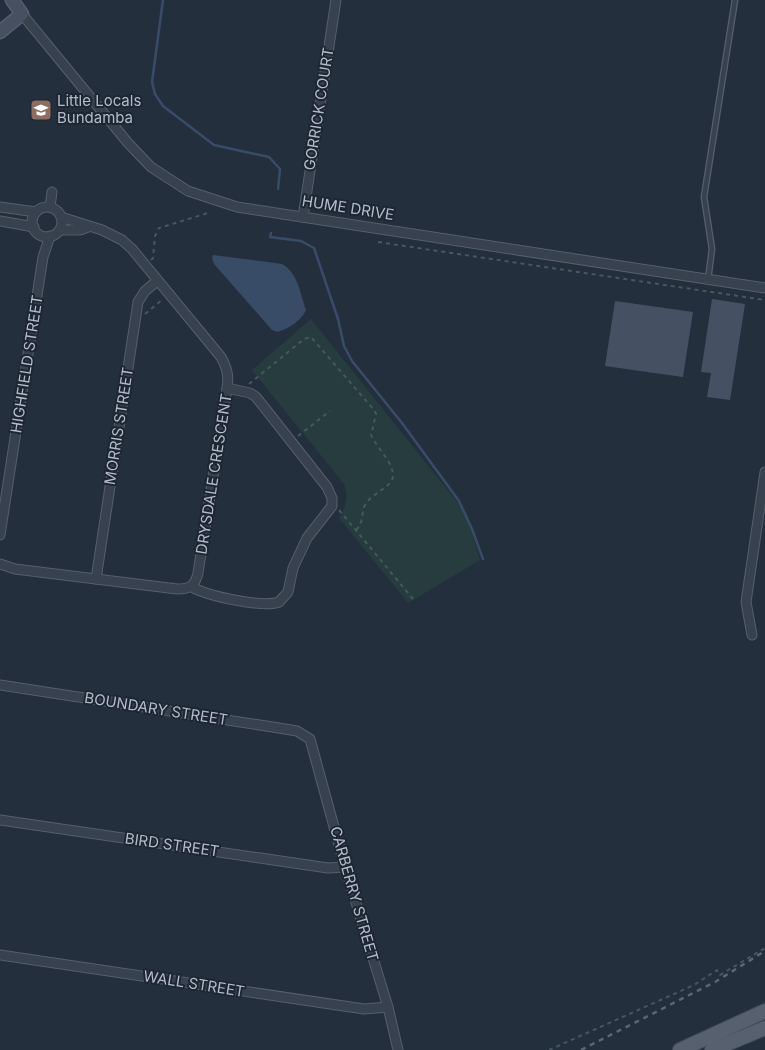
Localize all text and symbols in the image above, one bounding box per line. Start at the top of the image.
street label: GORRICK COURT [299,46,338,172]
place label: Little Locals Bundamba [57,91,141,127]
school or university icon: Little Locals Bundamba [29,98,53,122]
street label: HUME DRIVE [301,191,395,224]
street label: HIGHFIELD STREET [6,293,47,434]
street label: MORRIS STREET [100,366,137,486]
street label: DRYSDALE CRESCENT [191,392,236,556]
street label: BOUNDARY STREET [83,688,229,729]
street label: CARBERRY STREET [326,824,383,964]
street label: BIRD STREET [124,828,221,861]
street label: WALL STREET [142,966,246,1001]

